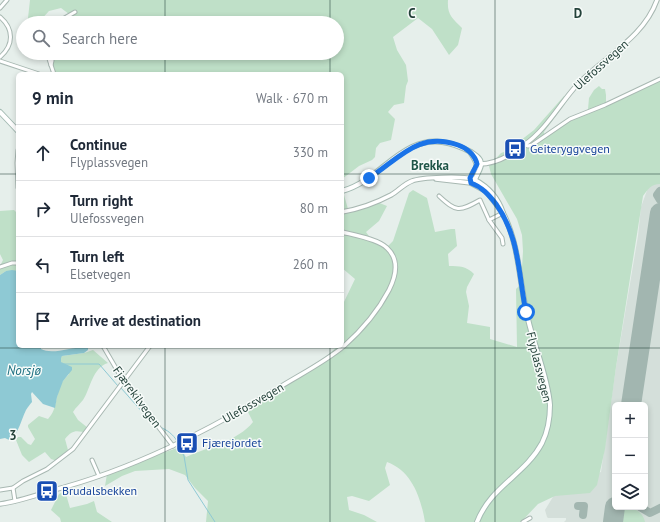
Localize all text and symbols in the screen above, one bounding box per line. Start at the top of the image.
text: C [408,5,416,22]
text: D [574,5,582,22]
search box [16,16,344,60]
icon: search [30,27,52,49]
text: Search here [62,29,138,48]
street label: Ulefossvegen [570,36,631,93]
text: 9 min [32,87,73,109]
text: Walk · 670 m [256,90,328,107]
text: Continue [70,135,127,154]
bus stop icon: Geiteryggvegen [502,136,528,162]
place label: Geiteryggvegen [530,141,610,156]
icon: ahead [32,142,54,164]
text: 330 m [293,144,328,161]
text: Flyplassvegen [70,154,148,171]
district label: Brekka [411,157,449,174]
route end [360,169,378,187]
text: Turn right [70,191,133,210]
icon: right [32,198,54,220]
text: 80 m [300,200,328,217]
text: Ulefossvegen [70,210,144,227]
text: Turn left [70,247,124,266]
icon: left [32,254,54,276]
text: 260 m [293,256,328,273]
text: Elsetvegen [70,266,131,283]
route start [517,303,535,321]
icon: arrive [32,310,54,332]
text: Arrive at destination [70,311,201,330]
street label: Flyplassvegen [523,330,555,404]
water label: Norsjø [7,362,41,379]
street label: Fjærekilvegen [110,363,165,430]
street label: Ulefossvegen [219,379,286,426]
map controls [612,402,648,510]
button: + [612,402,648,438]
text: 3 [9,427,17,444]
bus stop icon: Fjærejordet [174,430,200,456]
place label: Fjærejordet [202,435,261,450]
button: − [612,438,648,474]
button: layers [612,474,648,510]
bus stop icon: Brudalsbekken [34,478,60,504]
place label: Brudalsbekken [62,483,137,498]

